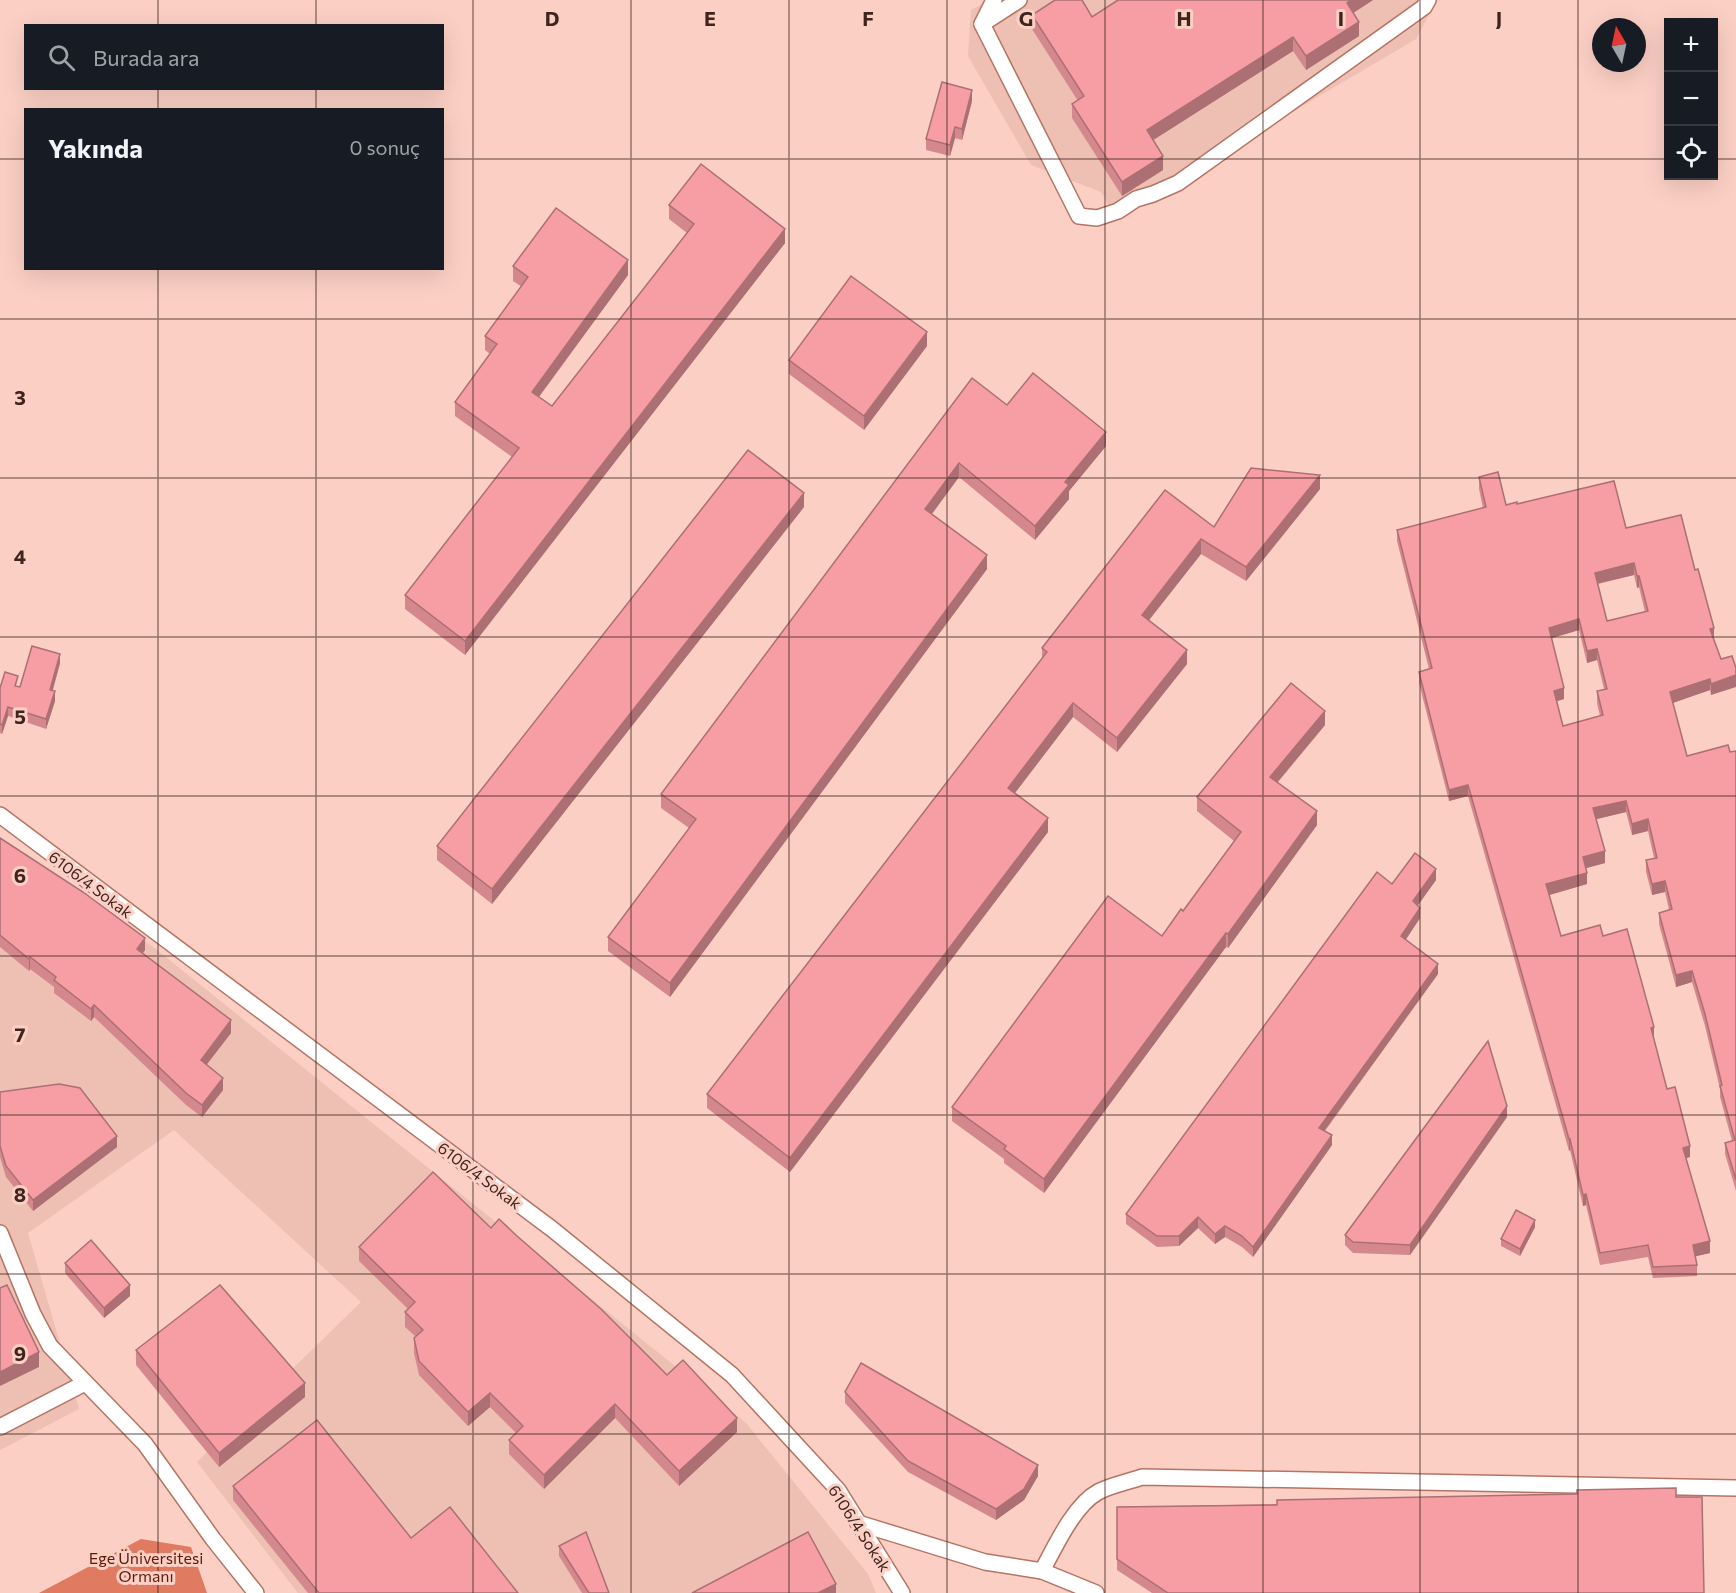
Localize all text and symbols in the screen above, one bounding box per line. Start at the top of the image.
text: D [545,6,559,30]
text: E [704,6,716,30]
text: F [862,6,874,30]
text: G [1019,6,1033,30]
text: H [1177,6,1192,30]
text: I [1338,6,1344,30]
text: J [1496,6,1502,30]
north arrow [1592,18,1646,72]
map controls [1664,18,1718,180]
button: + [1664,18,1718,72]
search box [24,24,444,90]
icon: search [45,41,78,74]
text: Burada ara [93,44,200,71]
button: − [1664,72,1718,126]
button: locate [1664,126,1718,180]
text: Yakında [48,132,143,163]
text: 0 sonuç [350,135,420,159]
text: 3 [14,385,26,409]
text: 4 [14,544,26,568]
text: 5 [14,704,26,728]
street label: 6106/4 Sokak [46,846,137,922]
text: 6 [14,863,26,887]
text: 7 [15,1022,26,1046]
street label: 6106/4 Sokak [435,1137,526,1213]
text: 8 [14,1182,26,1206]
text: 9 [14,1341,26,1365]
street label: 6106/4 Sokak [825,1481,895,1575]
park label: Ege Üniversitesi Ormanı [89,1548,203,1585]

